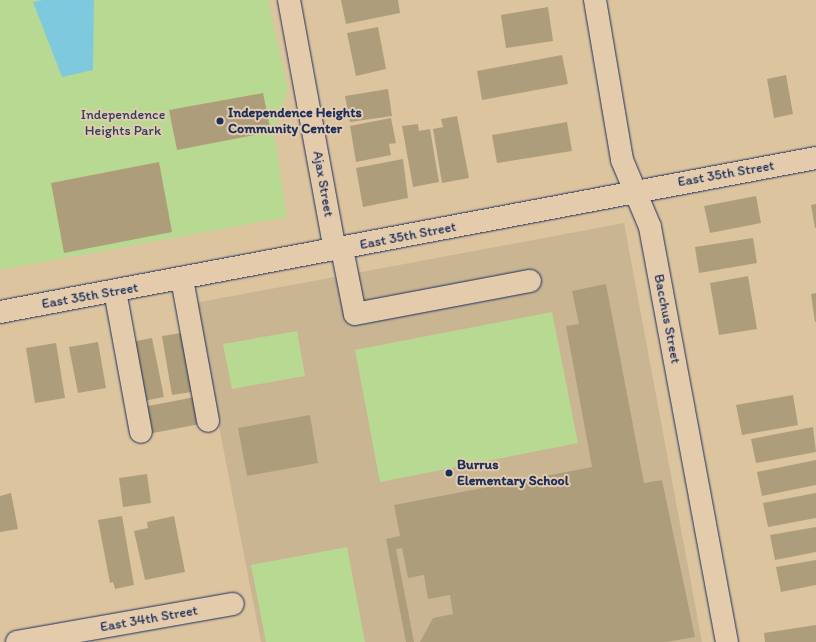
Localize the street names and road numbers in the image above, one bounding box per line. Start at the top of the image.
street label: Ajax Street [309,150,337,218]
street label: East 35th Street [677,157,775,191]
street label: East 35th Street [359,218,457,254]
street label: Bacchus Street [650,273,684,365]
street label: East 35th Street [41,279,139,313]
street label: East 34th Street [99,602,199,636]

